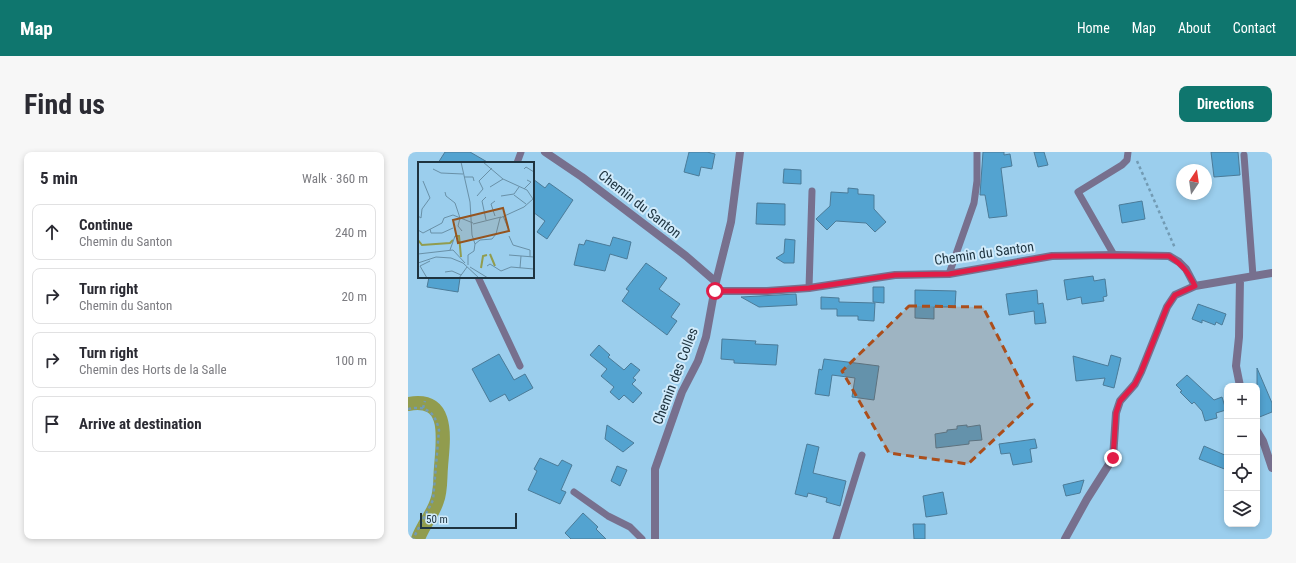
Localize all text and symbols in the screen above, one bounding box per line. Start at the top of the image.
text: Map [20,17,53,40]
text: Home [1077,20,1110,36]
text: Map [1132,20,1156,36]
text: About [1178,20,1211,36]
text: Contact [1233,20,1276,36]
button: Directions [1179,86,1272,122]
text: Find us [24,88,105,121]
inset map [418,162,534,278]
north arrow [1176,164,1212,200]
street label: Chemin du Santon [595,167,685,241]
text: 5 min [40,168,78,188]
text: Walk · 360 m [302,171,368,186]
text: Continue [79,216,133,234]
icon: ahead [41,221,63,243]
text: 240 m [335,225,367,240]
text: Chemin du Santon [79,234,172,249]
street label: Chemin du Santon [933,238,1035,268]
text: Turn right [79,280,138,298]
route start [706,282,724,300]
icon: right [41,285,63,307]
text: 20 m [341,289,367,304]
text: Chemin du Santon [79,298,172,313]
street label: Chemin des Colles [649,325,701,427]
text: Turn right [79,344,138,362]
icon: right [41,349,63,371]
text: 100 m [335,353,367,368]
text: Chemin des Horts de la Salle [79,362,227,377]
map controls [1224,383,1260,527]
button: + [1224,383,1260,419]
icon: arrive [41,413,63,435]
text: Arrive at destination [79,415,202,433]
button: − [1224,419,1260,455]
route end [1104,449,1122,467]
button: locate [1224,455,1260,491]
button: layers [1224,491,1260,527]
scale bar [420,511,517,530]
text: 50 m [426,513,448,526]

